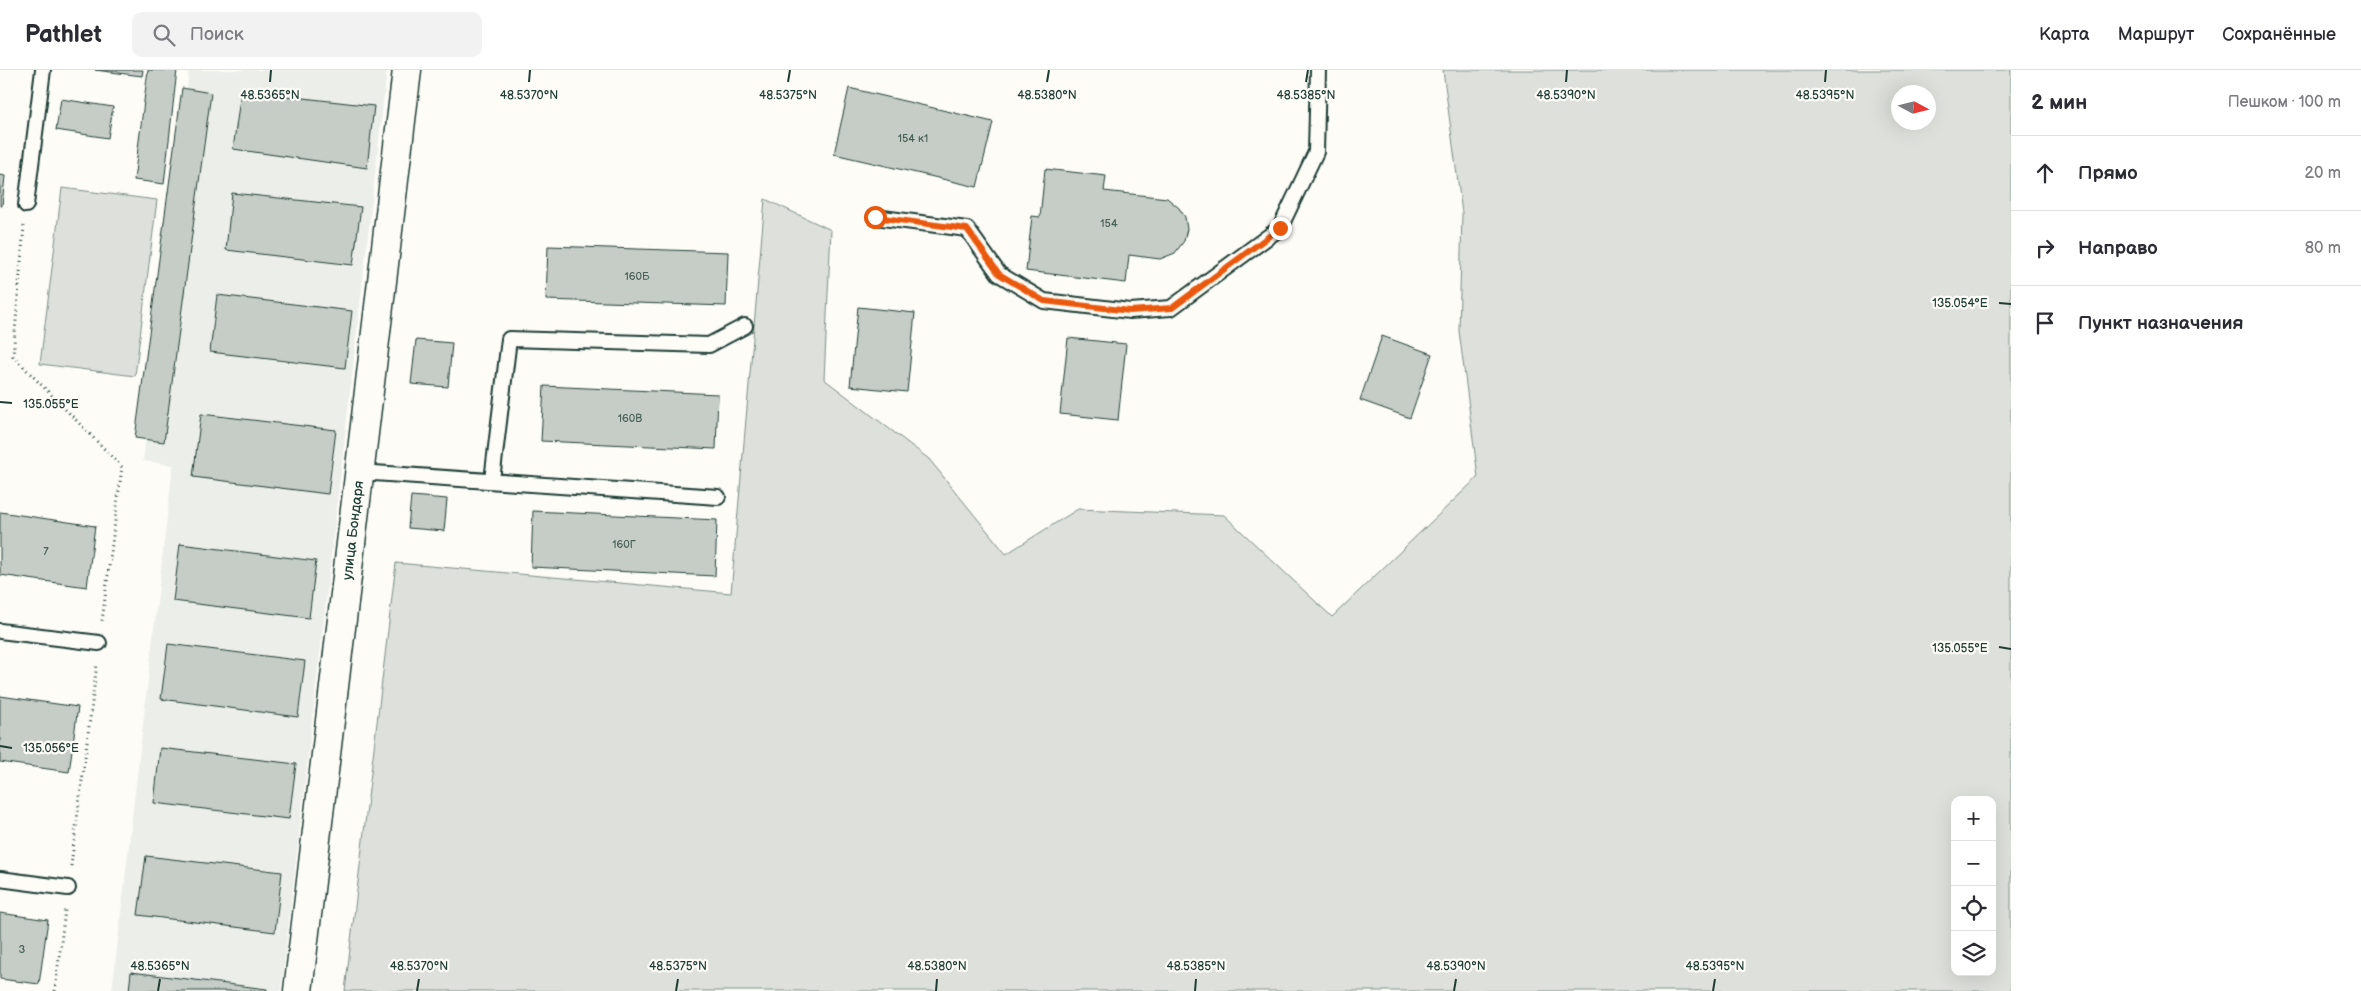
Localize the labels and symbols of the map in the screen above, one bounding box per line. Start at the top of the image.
north arrow [1891,85,1936,130]
text: 48.5365°N [240,88,300,103]
text: 48.5370°N [500,88,558,103]
text: 48.5375°N [759,88,817,103]
text: 48.5380°N [1017,88,1077,103]
text: 48.5385°N [1276,88,1336,103]
text: 48.5390°N [1536,88,1596,103]
text: 48.5395°N [1795,88,1855,103]
house number: 154 к1 [898,132,928,145]
route start [864,206,887,229]
house number: 154 [1100,217,1118,230]
route end [1269,217,1292,240]
house number: 160Б [624,270,650,283]
text: 135.054°E [1932,296,1988,311]
text: 135.055°E [23,397,79,412]
house number: 160В [618,412,642,425]
street label: улица Бондаря [338,479,367,581]
house number: 160Г [612,538,636,551]
house number: 7 [43,545,49,558]
text: 135.055°E [1932,641,1988,656]
text: 135.056°E [23,741,79,756]
house number: 3 [19,943,26,956]
text: 48.5365°N [130,959,190,974]
text: 48.5370°N [390,959,448,974]
text: 48.5375°N [649,959,707,974]
text: 48.5380°N [907,959,967,974]
text: 48.5385°N [1166,959,1226,974]
text: 48.5390°N [1426,959,1486,974]
text: 48.5395°N [1685,959,1745,974]

